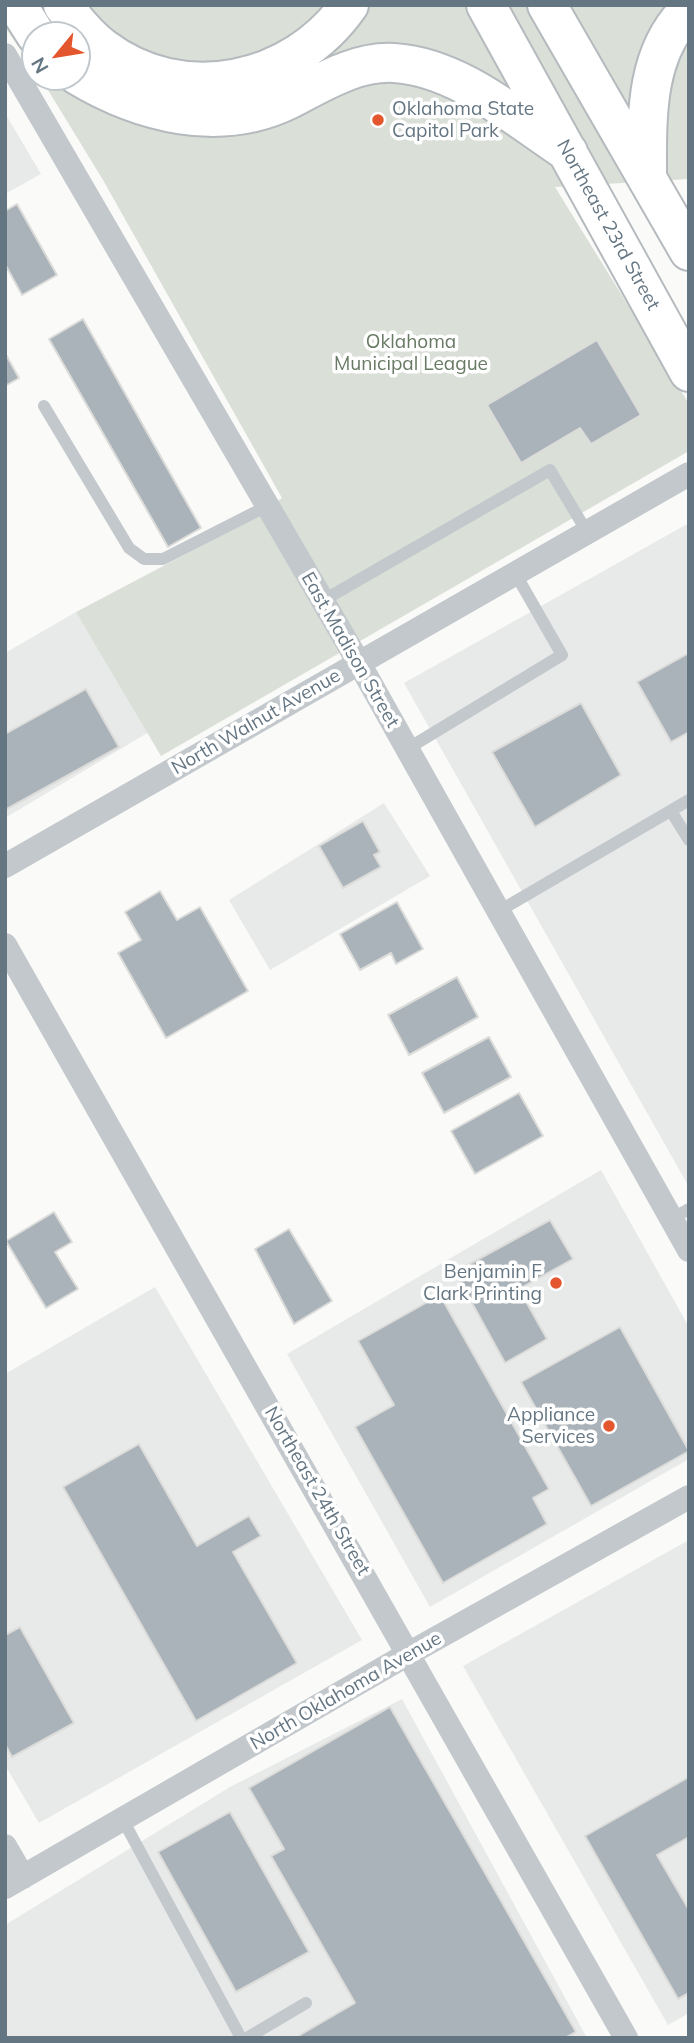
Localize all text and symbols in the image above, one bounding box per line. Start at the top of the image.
north arrow [21,21,91,91]
text: N [26,53,54,78]
place label: Oklahoma State Capitol Park [392,98,534,142]
marker: Oklahoma State Capitol Park [370,112,386,128]
street label: Northeast 23rd Street [552,136,664,314]
park label: Oklahoma Municipal League [334,331,488,375]
street label: East Madison Street [296,568,404,732]
street label: North Walnut Avenue [168,664,344,780]
place label: Benjamin F Clark Printing [423,1261,542,1305]
marker: Benjamin F Clark Printing [548,1275,564,1291]
street label: Northeast 24th Street [259,1403,375,1579]
place label: Appliance Services [507,1404,595,1448]
marker: Appliance Services [601,1418,617,1434]
street label: North Oklahoma Avenue [246,1627,446,1755]

